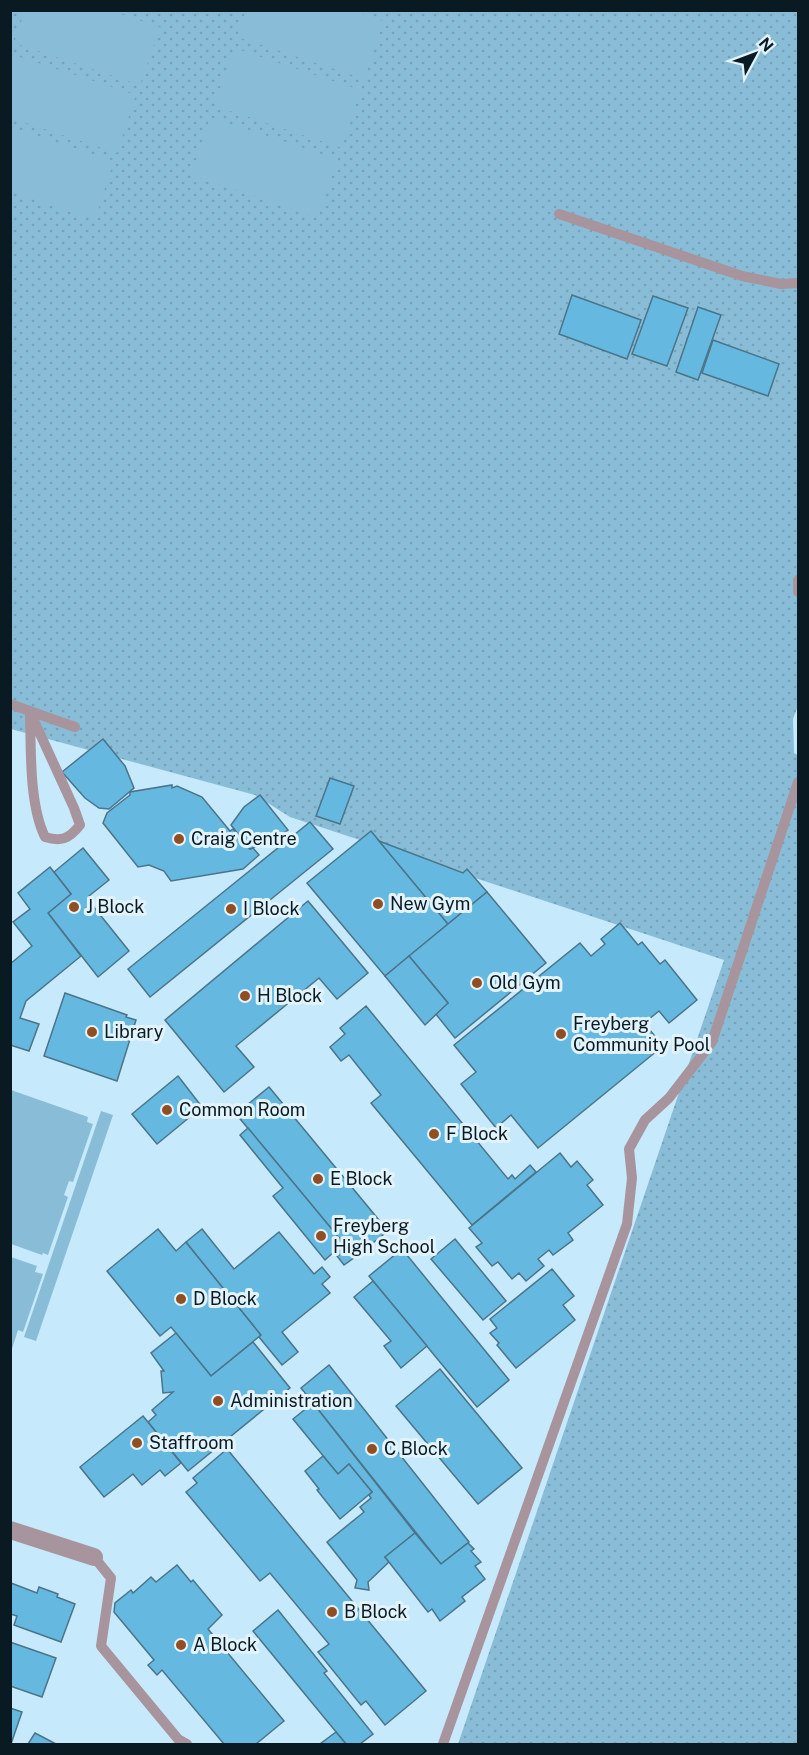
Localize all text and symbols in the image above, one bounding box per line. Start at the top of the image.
north arrow [725,24,785,84]
text: N [755,34,777,55]
place label: Craig Centre [191,828,297,849]
marker: Craig Centre [172,832,186,846]
place label: New Gym [390,893,470,914]
place label: J Block [86,896,144,917]
marker: New Gym [371,897,385,911]
place label: I Block [243,898,300,919]
marker: J Block [67,900,81,914]
marker: I Block [224,902,238,916]
place label: Old Gym [489,972,561,993]
marker: Old Gym [470,976,484,990]
place label: H Block [257,985,322,1006]
marker: H Block [238,989,252,1003]
place label: Freyberg Community Pool [573,1013,710,1055]
place label: Library [104,1021,164,1042]
marker: Library [85,1025,99,1039]
marker: Freyberg Community Pool [554,1027,568,1041]
place label: Common Room [179,1099,305,1120]
marker: Common Room [160,1103,174,1117]
place label: F Block [446,1123,508,1144]
marker: F Block [427,1127,441,1141]
place label: E Block [330,1168,393,1189]
marker: E Block [311,1172,325,1186]
place label: Freyberg High School [333,1215,435,1257]
marker: Freyberg High School [314,1229,328,1243]
place label: D Block [193,1288,257,1309]
marker: D Block [174,1292,188,1306]
place label: Administration [230,1390,353,1411]
marker: Administration [211,1394,225,1408]
place label: Staffroom [149,1432,234,1453]
marker: Staffroom [130,1436,144,1450]
place label: C Block [384,1438,448,1459]
marker: C Block [365,1442,379,1456]
place label: B Block [344,1601,407,1622]
marker: B Block [325,1605,339,1619]
place label: A Block [193,1634,257,1655]
marker: A Block [174,1638,188,1652]

